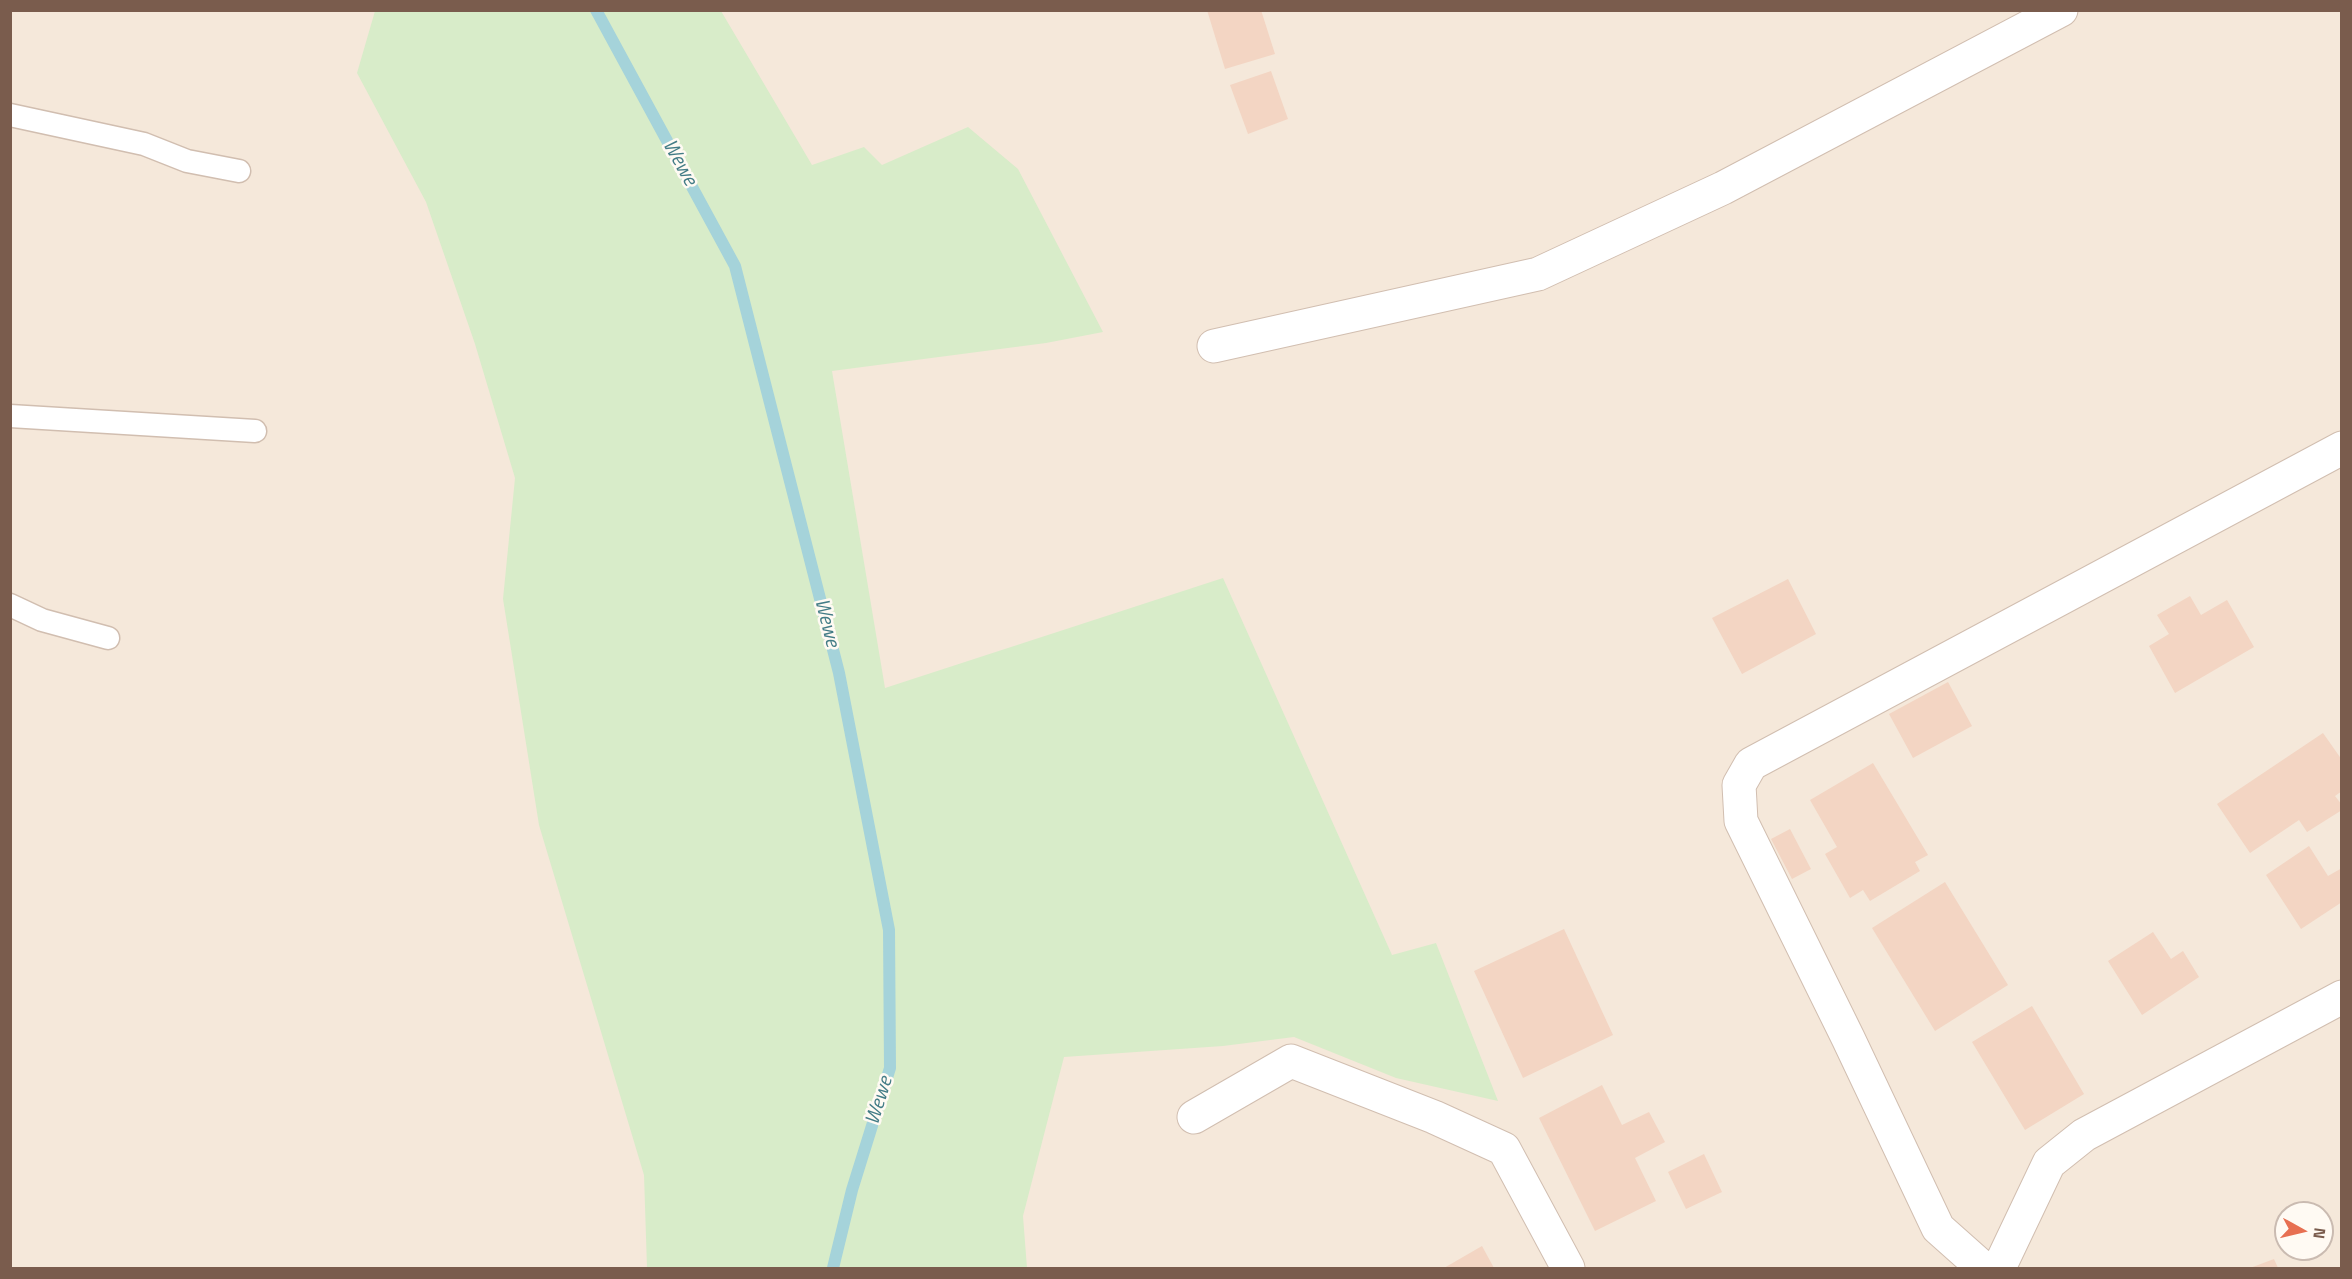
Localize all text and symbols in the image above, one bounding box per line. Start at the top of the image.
water label: Wewe [657,136,701,190]
water label: Wewe [808,596,844,650]
water label: Wewe [861,1074,899,1128]
north arrow [2274,1201,2334,1261]
text: N [2307,1226,2332,1240]

